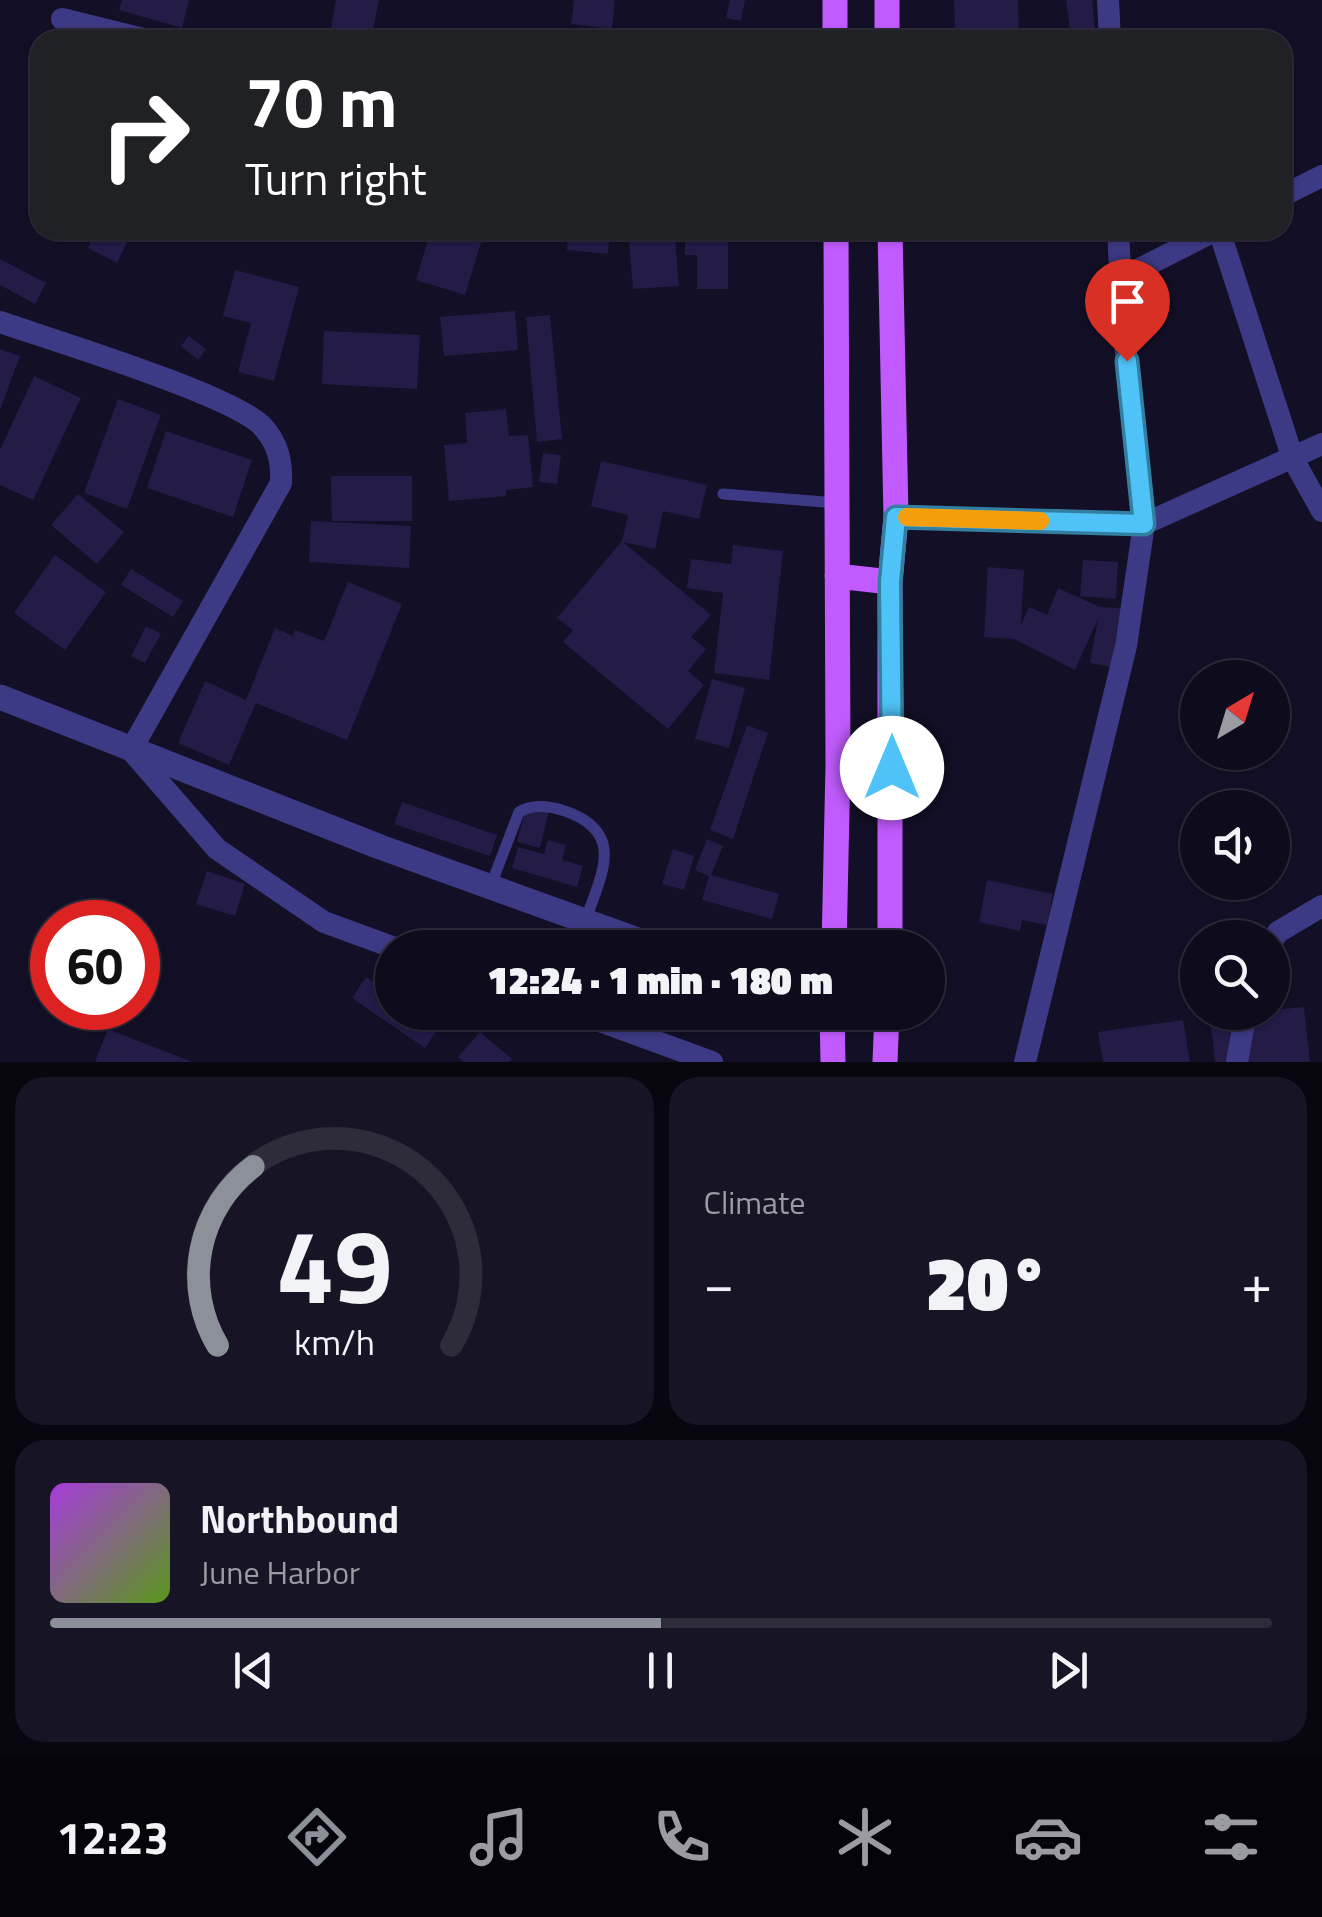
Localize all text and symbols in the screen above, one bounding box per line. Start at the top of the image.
text: 70 m [245,48,398,154]
icon: right [80,70,210,200]
text: Turn right [245,144,427,212]
pin [1085,259,1170,362]
icon: arrive [1100,274,1155,329]
north arrow [1180,660,1290,770]
map controls [1180,660,1290,1030]
position arrow [840,716,944,820]
button: sound [1180,790,1290,900]
speed limit sign: 60 [30,900,160,1030]
button: search [1180,920,1290,1030]
text: 12:24 · 1 min · 180 m [487,951,833,1009]
text: Climate [704,1178,805,1226]
text: 49 [276,1185,392,1343]
text: 20° [926,1225,1050,1339]
text: − [704,1241,734,1324]
text: + [1241,1241,1272,1324]
text: km/h [294,1314,375,1369]
text: Northbound [200,1490,399,1548]
text: June Harbor [200,1548,360,1596]
icon: previous [226,1643,281,1698]
icon: pause [633,1643,688,1698]
icon: next [1041,1643,1096,1698]
icon: directions [282,1802,352,1872]
icon: music [464,1802,534,1872]
icon: phone [647,1802,717,1872]
icon: climate [830,1802,900,1872]
icon: car [1013,1802,1083,1872]
icon: filters [1196,1802,1266,1872]
text: 12:23 [56,1803,169,1871]

